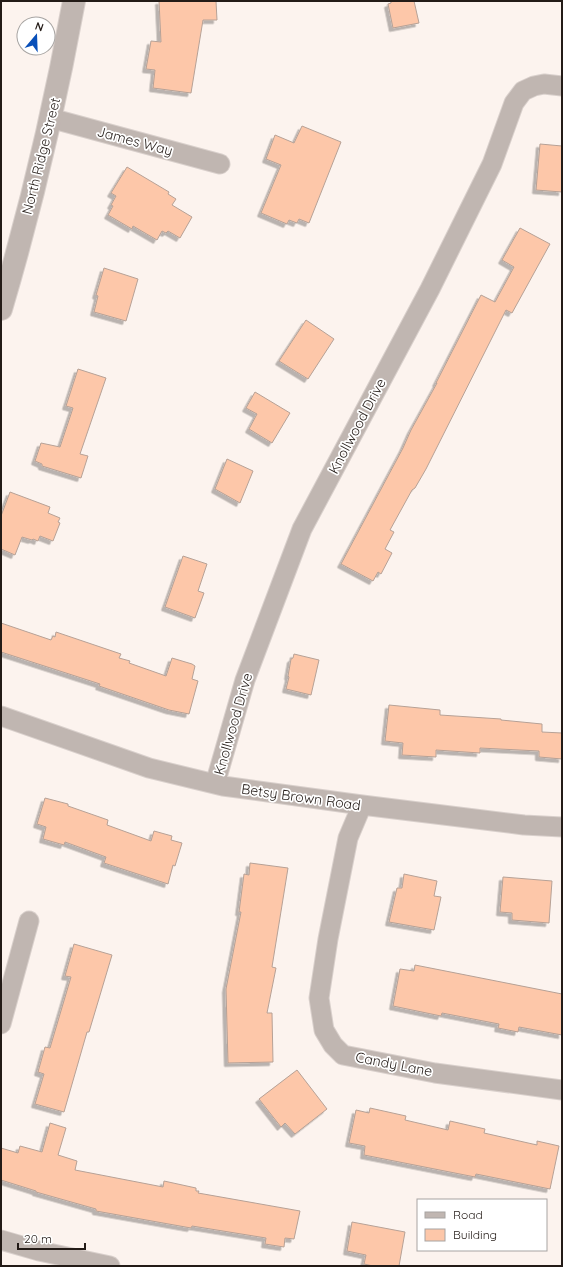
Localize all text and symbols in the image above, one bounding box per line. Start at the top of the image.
north arrow [16,16,56,56]
text: N [33,19,45,34]
street label: North Ridge Street [18,95,64,216]
street label: James Way [95,122,175,160]
street label: Knollwood Drive [324,375,390,477]
street label: Knollwood Drive [210,671,256,777]
street label: Betsy Brown Road [240,780,362,814]
street label: Candy Lane [354,1048,434,1080]
legend [417,1199,547,1251]
text: Road [453,1207,483,1222]
scale bar [18,1225,85,1251]
text: Building [453,1227,497,1242]
text: 20 m [24,1231,52,1246]

